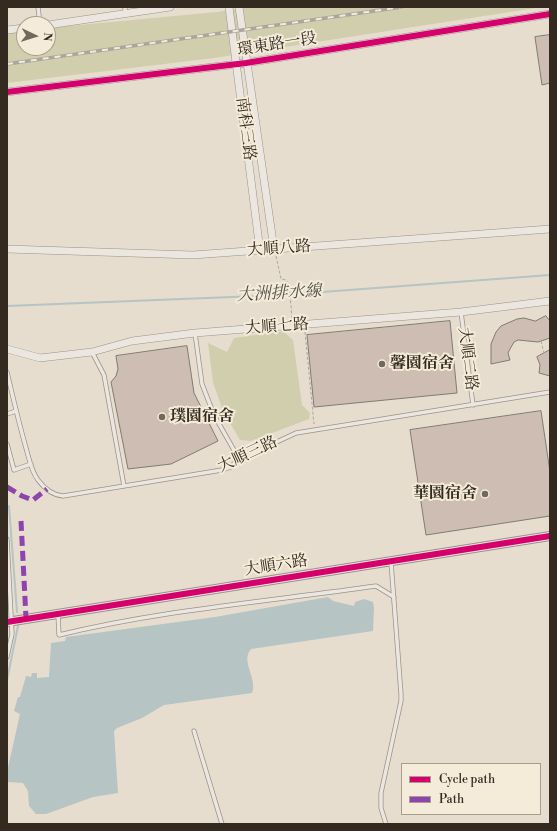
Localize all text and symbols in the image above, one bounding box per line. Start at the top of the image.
north arrow [16,16,56,56]
street label: 環東路一段 [236,29,318,61]
text: N [40,32,54,42]
street label: 南科三路 [232,96,258,162]
street label: 大順八路 [246,237,312,261]
water label: 大洲排水線 [236,282,322,306]
street label: 大順七路 [244,315,310,339]
street label: 大順二路 [454,326,480,392]
place label: 馨園宿舍 [390,354,454,374]
marker: 馨園宿舍 [377,359,387,369]
place label: 璞園宿舍 [170,407,234,427]
marker: 璞園宿舍 [157,412,167,422]
street label: 大順三路 [215,433,281,477]
place label: 華園宿舍 [413,484,477,504]
marker: 華園宿舍 [480,489,490,499]
street label: 大順六路 [243,552,309,580]
legend [401,763,541,815]
text: Cycle path [439,772,495,787]
text: Path [439,792,464,807]

